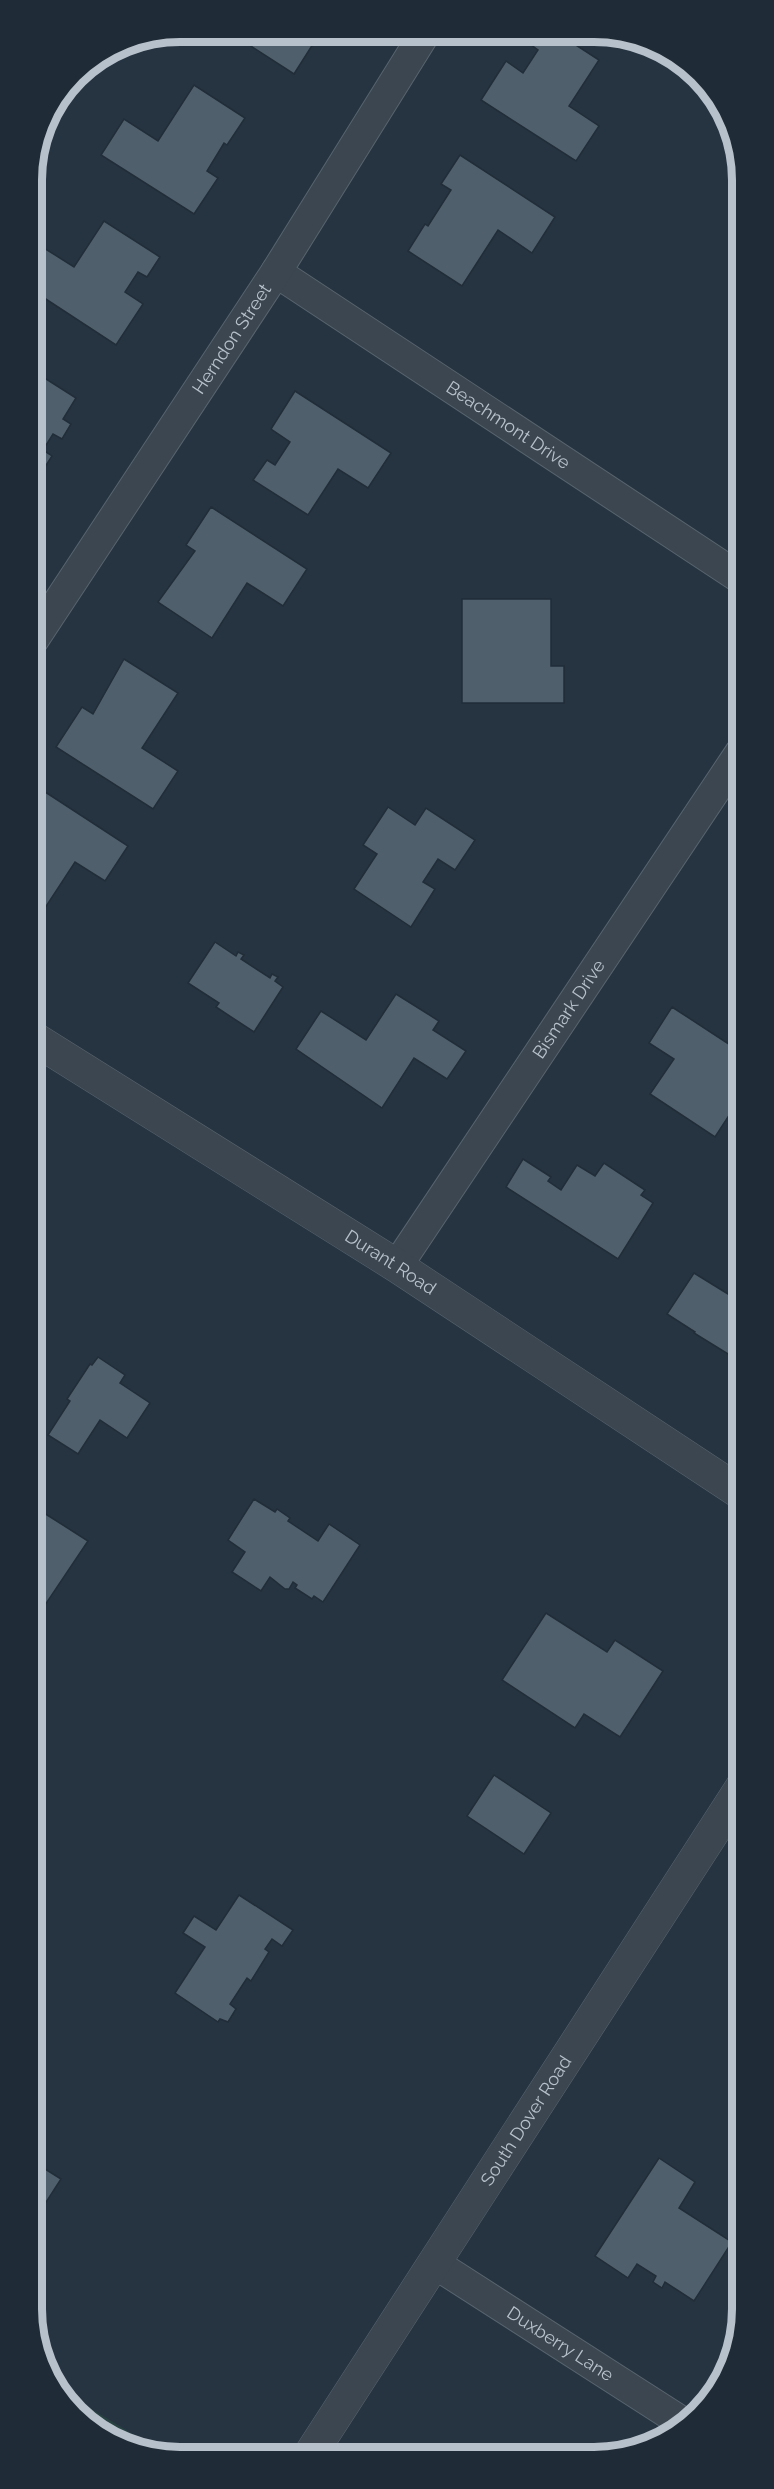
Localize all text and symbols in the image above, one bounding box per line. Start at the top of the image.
street label: Herndon Street [188,280,275,398]
street label: Beachmont Drive [442,376,575,473]
street label: Bismark Drive [528,955,609,1062]
street label: Durant Road [341,1225,440,1299]
street label: South Dover Road [476,2052,575,2189]
street label: Duxberry Lane [503,2302,618,2386]

